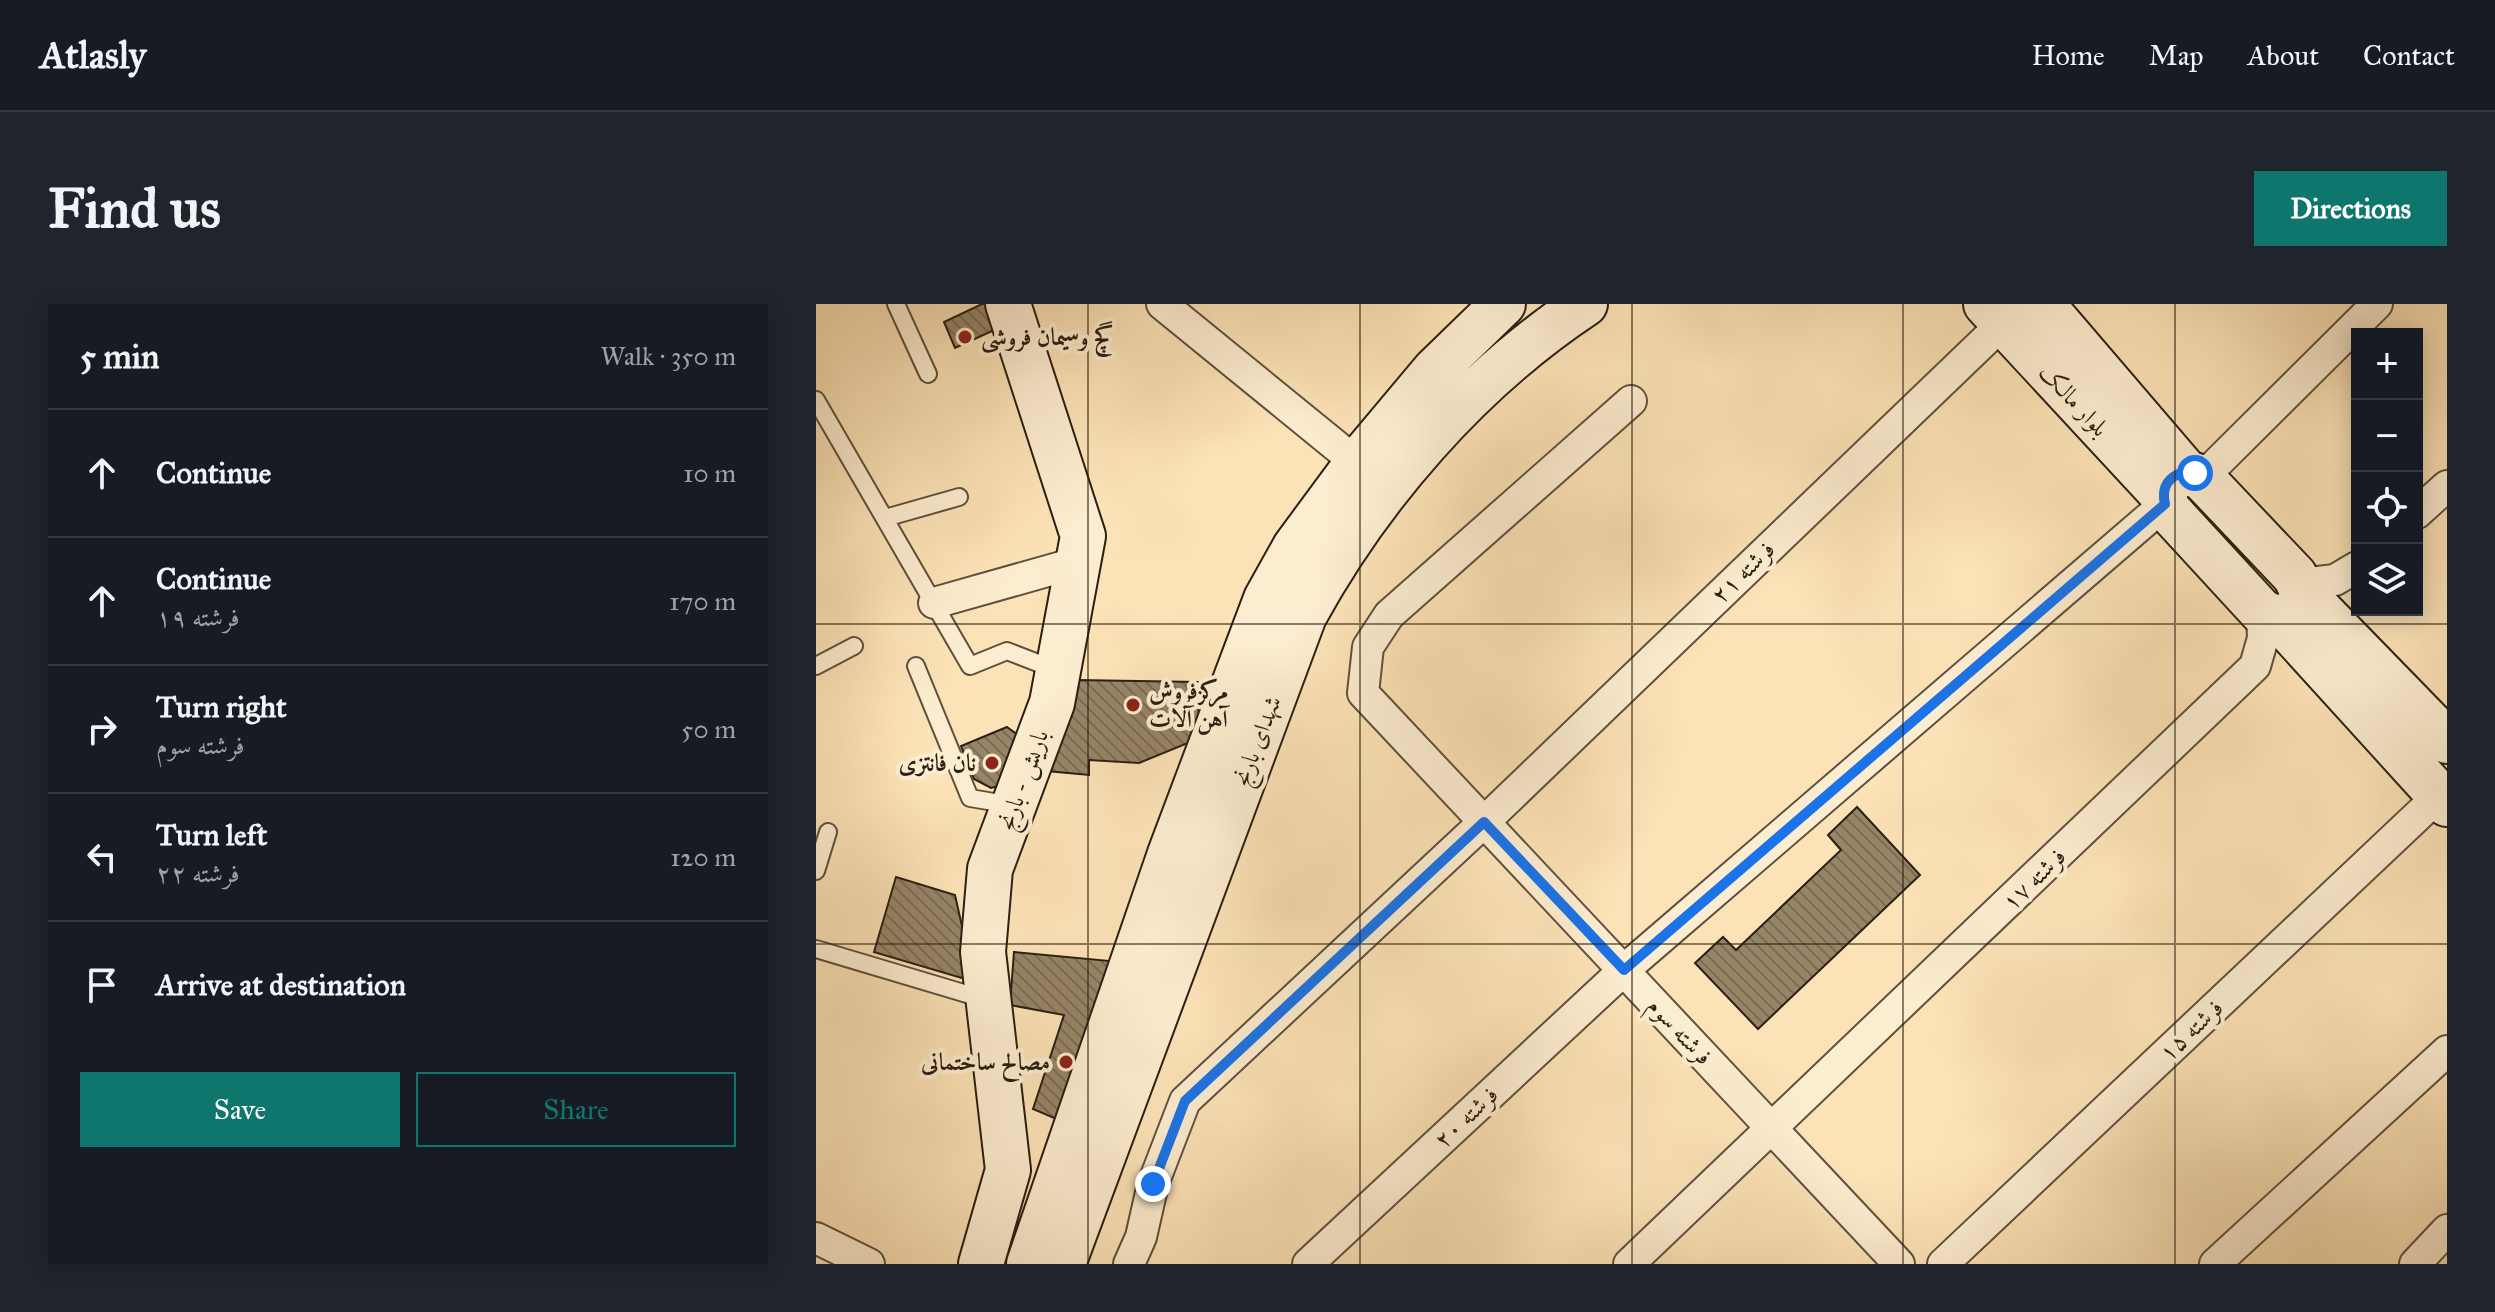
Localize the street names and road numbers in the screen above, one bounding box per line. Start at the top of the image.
street label: بلوار مالک [2033,357,2115,443]
street label: ۲۱ فرشته [1705,534,1781,610]
street label: شهدای بارنج [1226,692,1293,792]
street label: باریش - بارنج [991,725,1060,836]
street label: ۱۷ فرشته [1996,841,2072,917]
street label: فرشته سوم [1637,991,1719,1075]
street label: ۱۵ فرشته [2153,993,2229,1067]
street label: ۲۰ فرشته [1428,1080,1504,1154]

